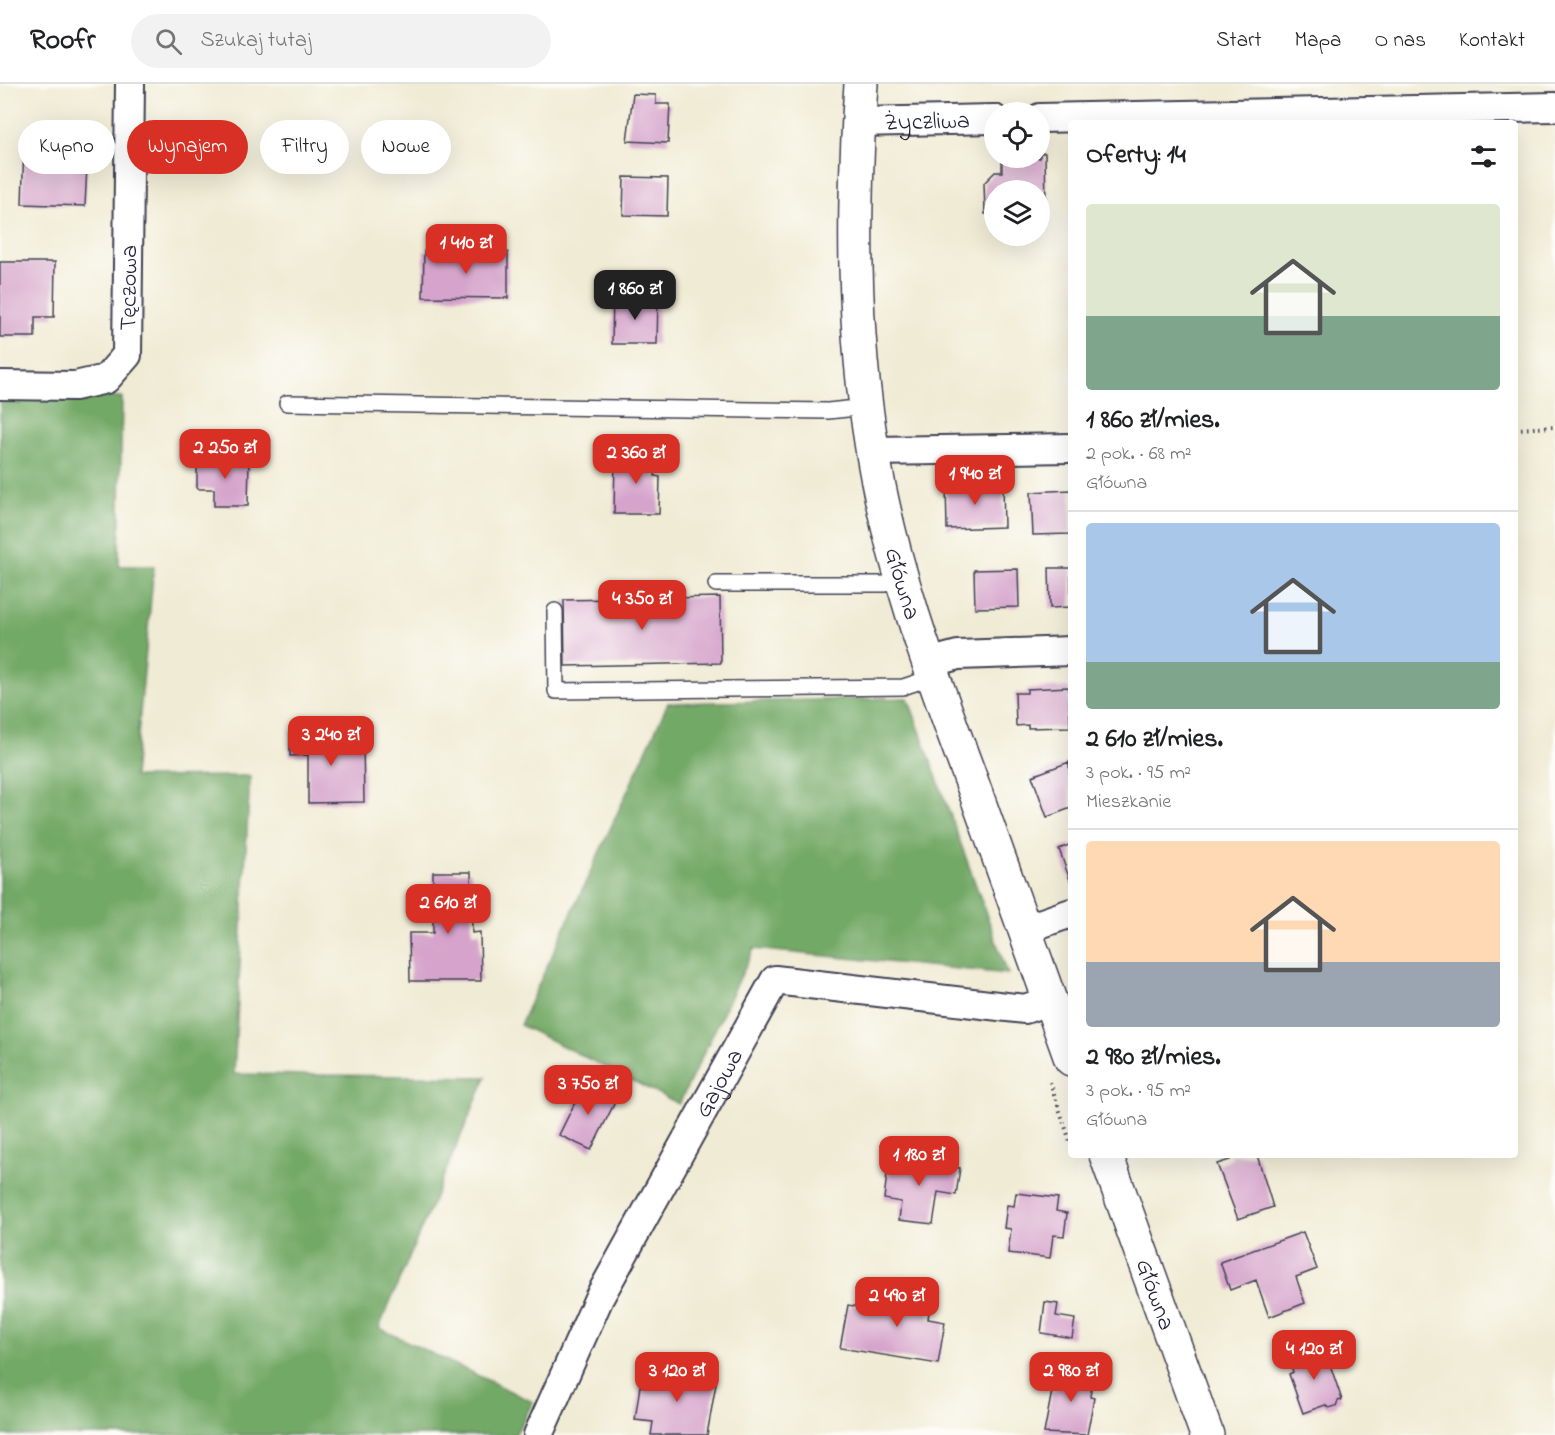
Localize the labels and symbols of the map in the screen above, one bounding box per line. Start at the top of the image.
street label: Życzliwa [884,105,970,142]
pin: 1 410 zł [404,224,528,275]
street label: Tęczowa [112,245,148,331]
pin: 1 860 zł [573,270,697,321]
pin: 2 250 zł [163,429,287,480]
pin: 2 360 zł [574,434,698,485]
pin: 1 940 zł [913,455,1037,506]
street label: Główna [874,544,928,625]
pin: 4 350 zł [580,580,704,631]
pin: 3 240 zł [269,716,393,767]
pin: 2 610 zł [386,884,510,935]
street label: Gajowa [687,1043,754,1125]
pin: 3 750 zł [526,1065,650,1116]
pin: 1 180 zł [857,1136,981,1187]
street label: Główna [1125,1255,1183,1336]
pin: 2 490 zł [835,1277,959,1328]
pin: 4 120 zł [1252,1330,1376,1381]
pin: 3 120 zł [615,1352,739,1403]
pin: 2 980 zł [1009,1352,1133,1403]

